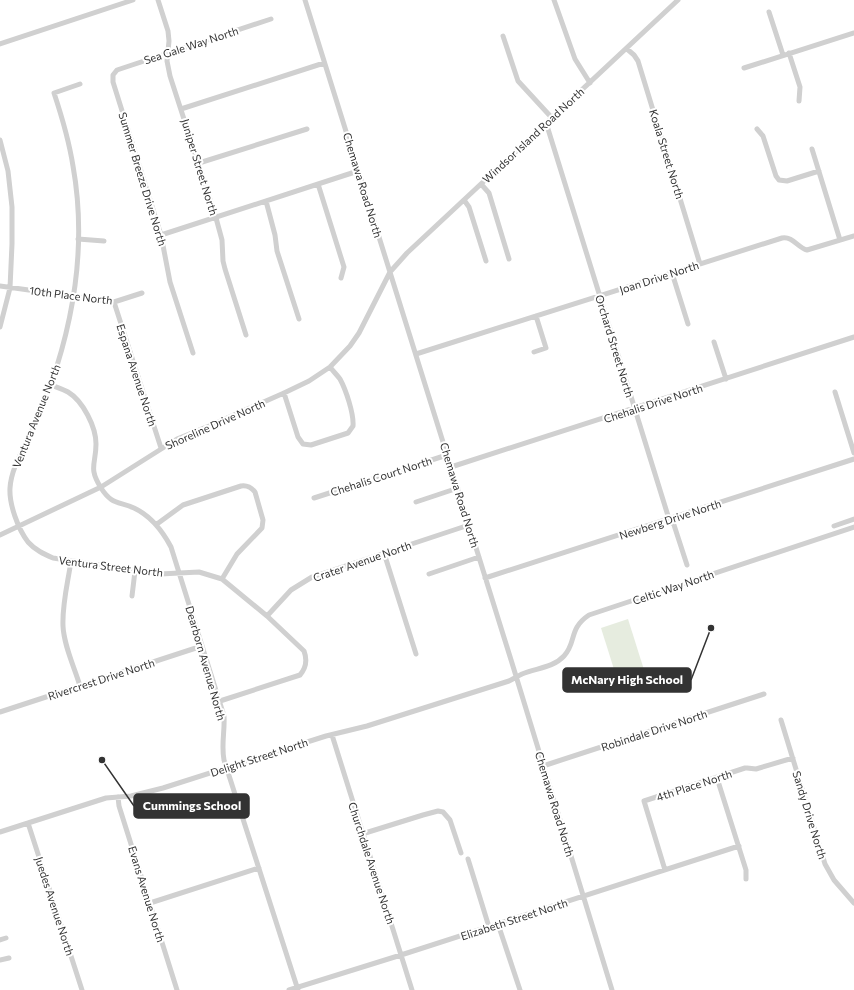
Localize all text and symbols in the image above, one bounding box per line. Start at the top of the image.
street label: Sea Gale Way North [142,24,240,66]
street label: Windsor Island Road North [480,85,586,185]
street label: Koala Street North [647,108,687,200]
street label: Summer Breeze Drive North [116,111,170,247]
street label: Juniper Street North [178,117,221,217]
street label: Chemawa Road North [341,131,385,239]
street label: Joan Drive North [618,258,701,297]
street label: 10th Place North [29,283,113,307]
street label: Orchard Street North [593,293,637,399]
street label: Espana Avenue North [114,322,160,428]
street label: Ventura Avenue North [9,362,63,470]
street label: Chehalis Drive North [602,381,704,425]
street label: Shoreline Drive North [163,396,267,452]
street label: Chemawa Road North [438,441,482,549]
street label: Chehalis Court North [329,453,433,499]
street label: Newberg Drive North [617,496,723,542]
street label: Crater Avenue North [311,538,413,584]
street label: Ventura Street North [58,553,164,579]
street label: Celtic Way North [631,567,715,607]
street label: Dearborn Avenue North [183,604,229,722]
street label: Rivercrest Drive North [46,656,156,702]
callout: McNary High School [563,668,691,692]
text: McNary High School [571,672,683,686]
street label: Robindale Drive North [599,707,709,753]
street label: Delight Street North [209,735,309,779]
street label: Chemawa Road North [533,750,577,858]
street label: 4th Place North [655,767,733,803]
street label: Sandy Drive North [790,769,830,861]
callout: Cummings School [134,794,249,818]
text: Cummings School [143,798,241,812]
street label: Churchdale Avenue North [346,800,398,926]
street label: Evans Avenue North [126,844,168,944]
street label: Juedes Avenue North [32,855,77,957]
street label: Elizabeth Street North [459,896,569,942]

